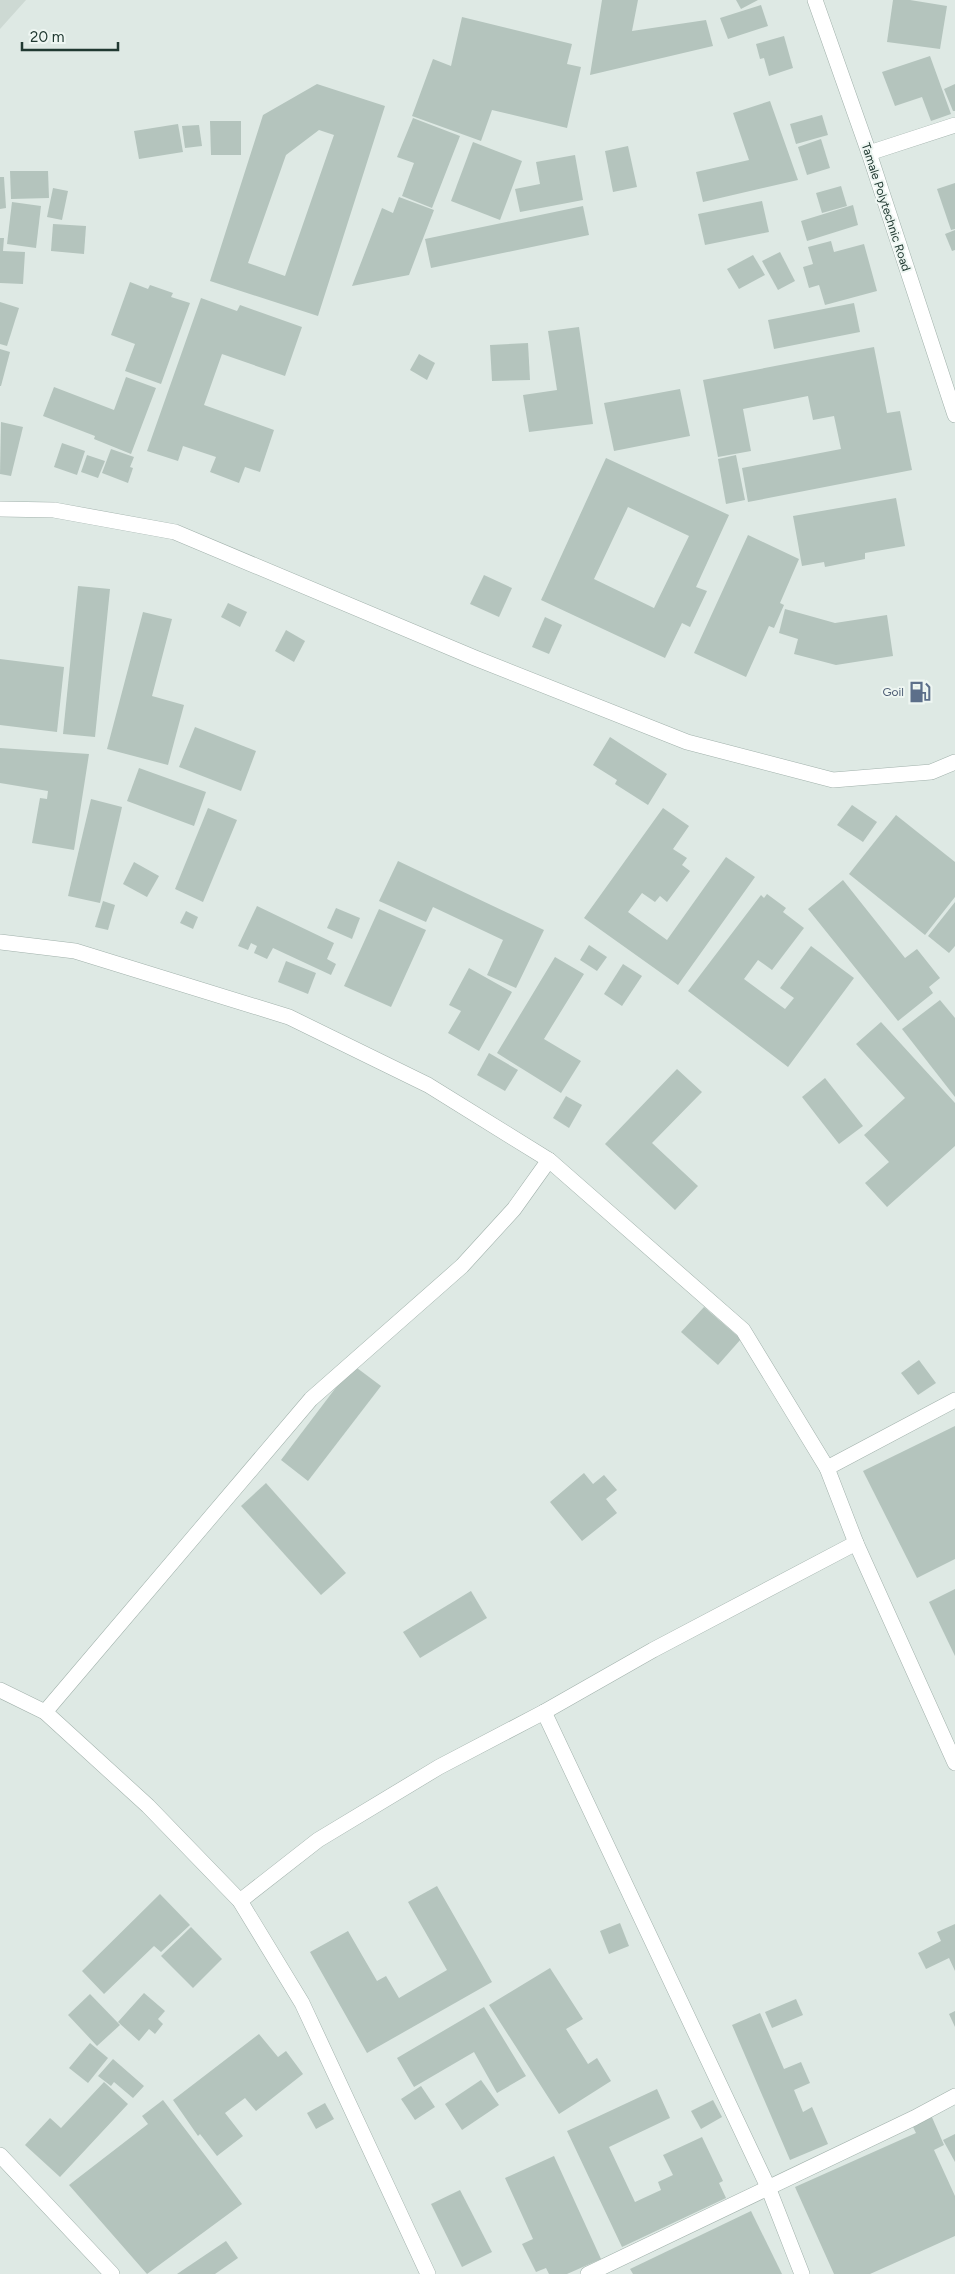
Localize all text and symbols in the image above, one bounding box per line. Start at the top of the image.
scale bar [22,20,119,52]
text: 20 m [30,28,64,46]
street label: Tamale Polytechnic Road [859,141,913,273]
fuel station icon: Goil [907,679,933,705]
place label: Goil [882,685,904,699]

